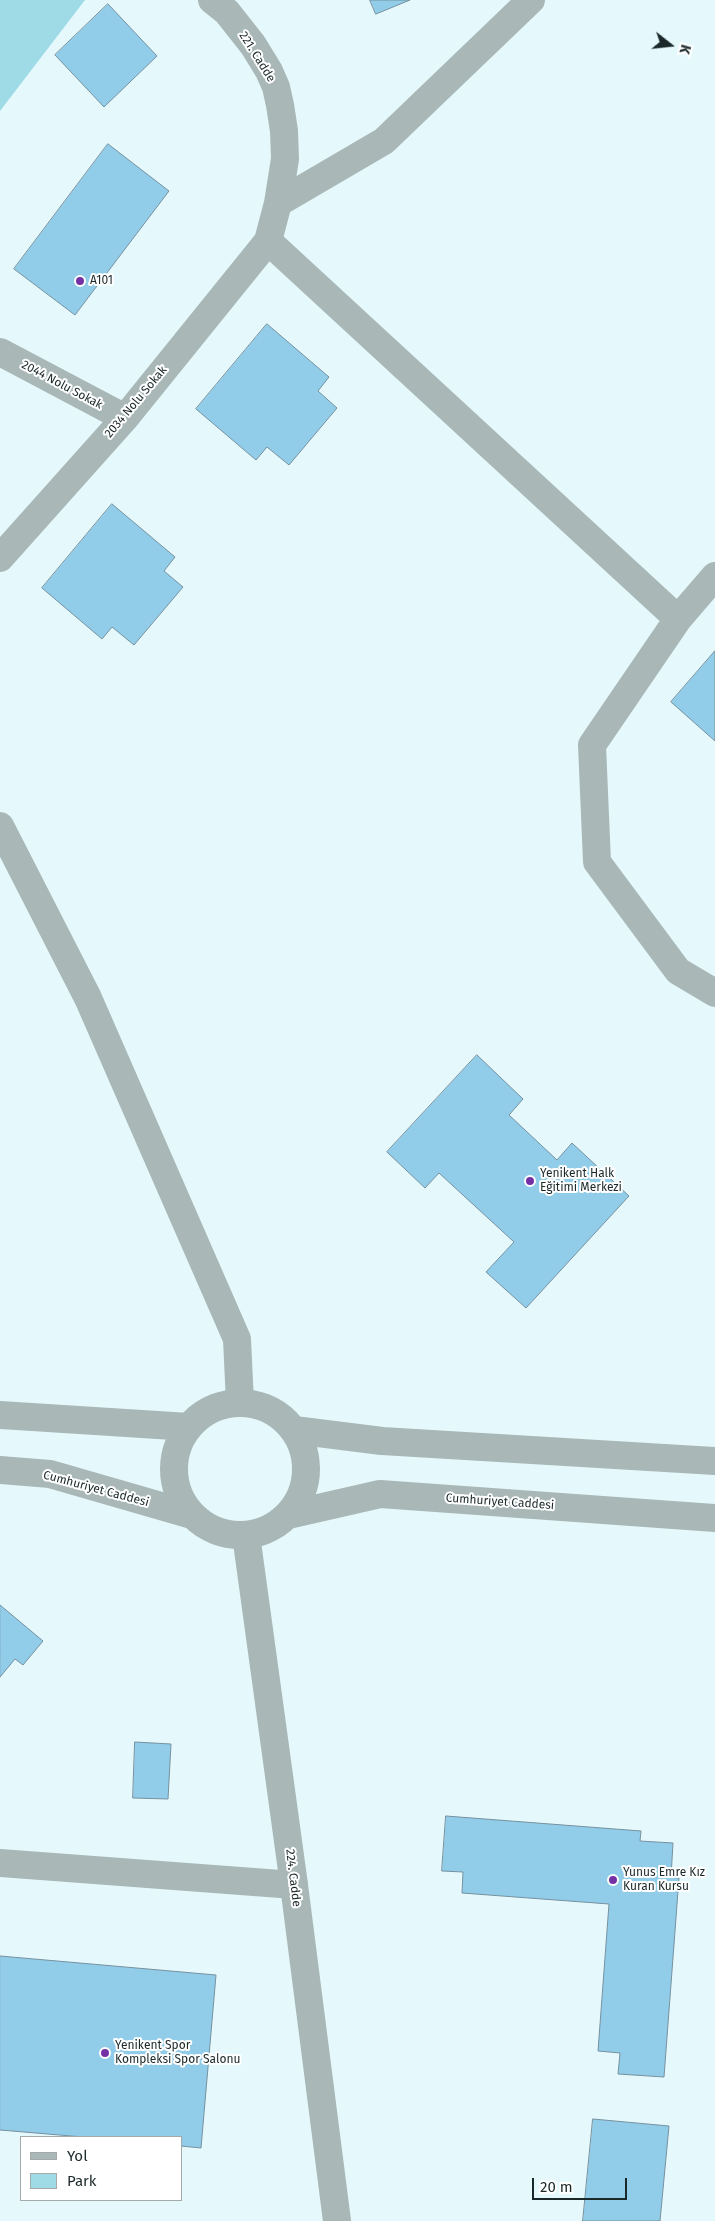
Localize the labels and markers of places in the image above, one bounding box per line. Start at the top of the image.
place label: A101 [90,274,113,288]
marker: A101 [74,275,86,287]
place label: Yenikent Halk Eğitimi Merkezi [540,1167,622,1195]
marker: Yenikent Halk Eğitimi Merkezi [524,1175,536,1187]
place label: Yunus Emre Kız Kuran Kursu [623,1866,705,1894]
marker: Yunus Emre Kız Kuran Kursu [607,1874,619,1886]
place label: Yenikent Spor Kompleksi Spor Salonu [115,2039,240,2067]
marker: Yenikent Spor Kompleksi Spor Salonu [99,2047,111,2059]

